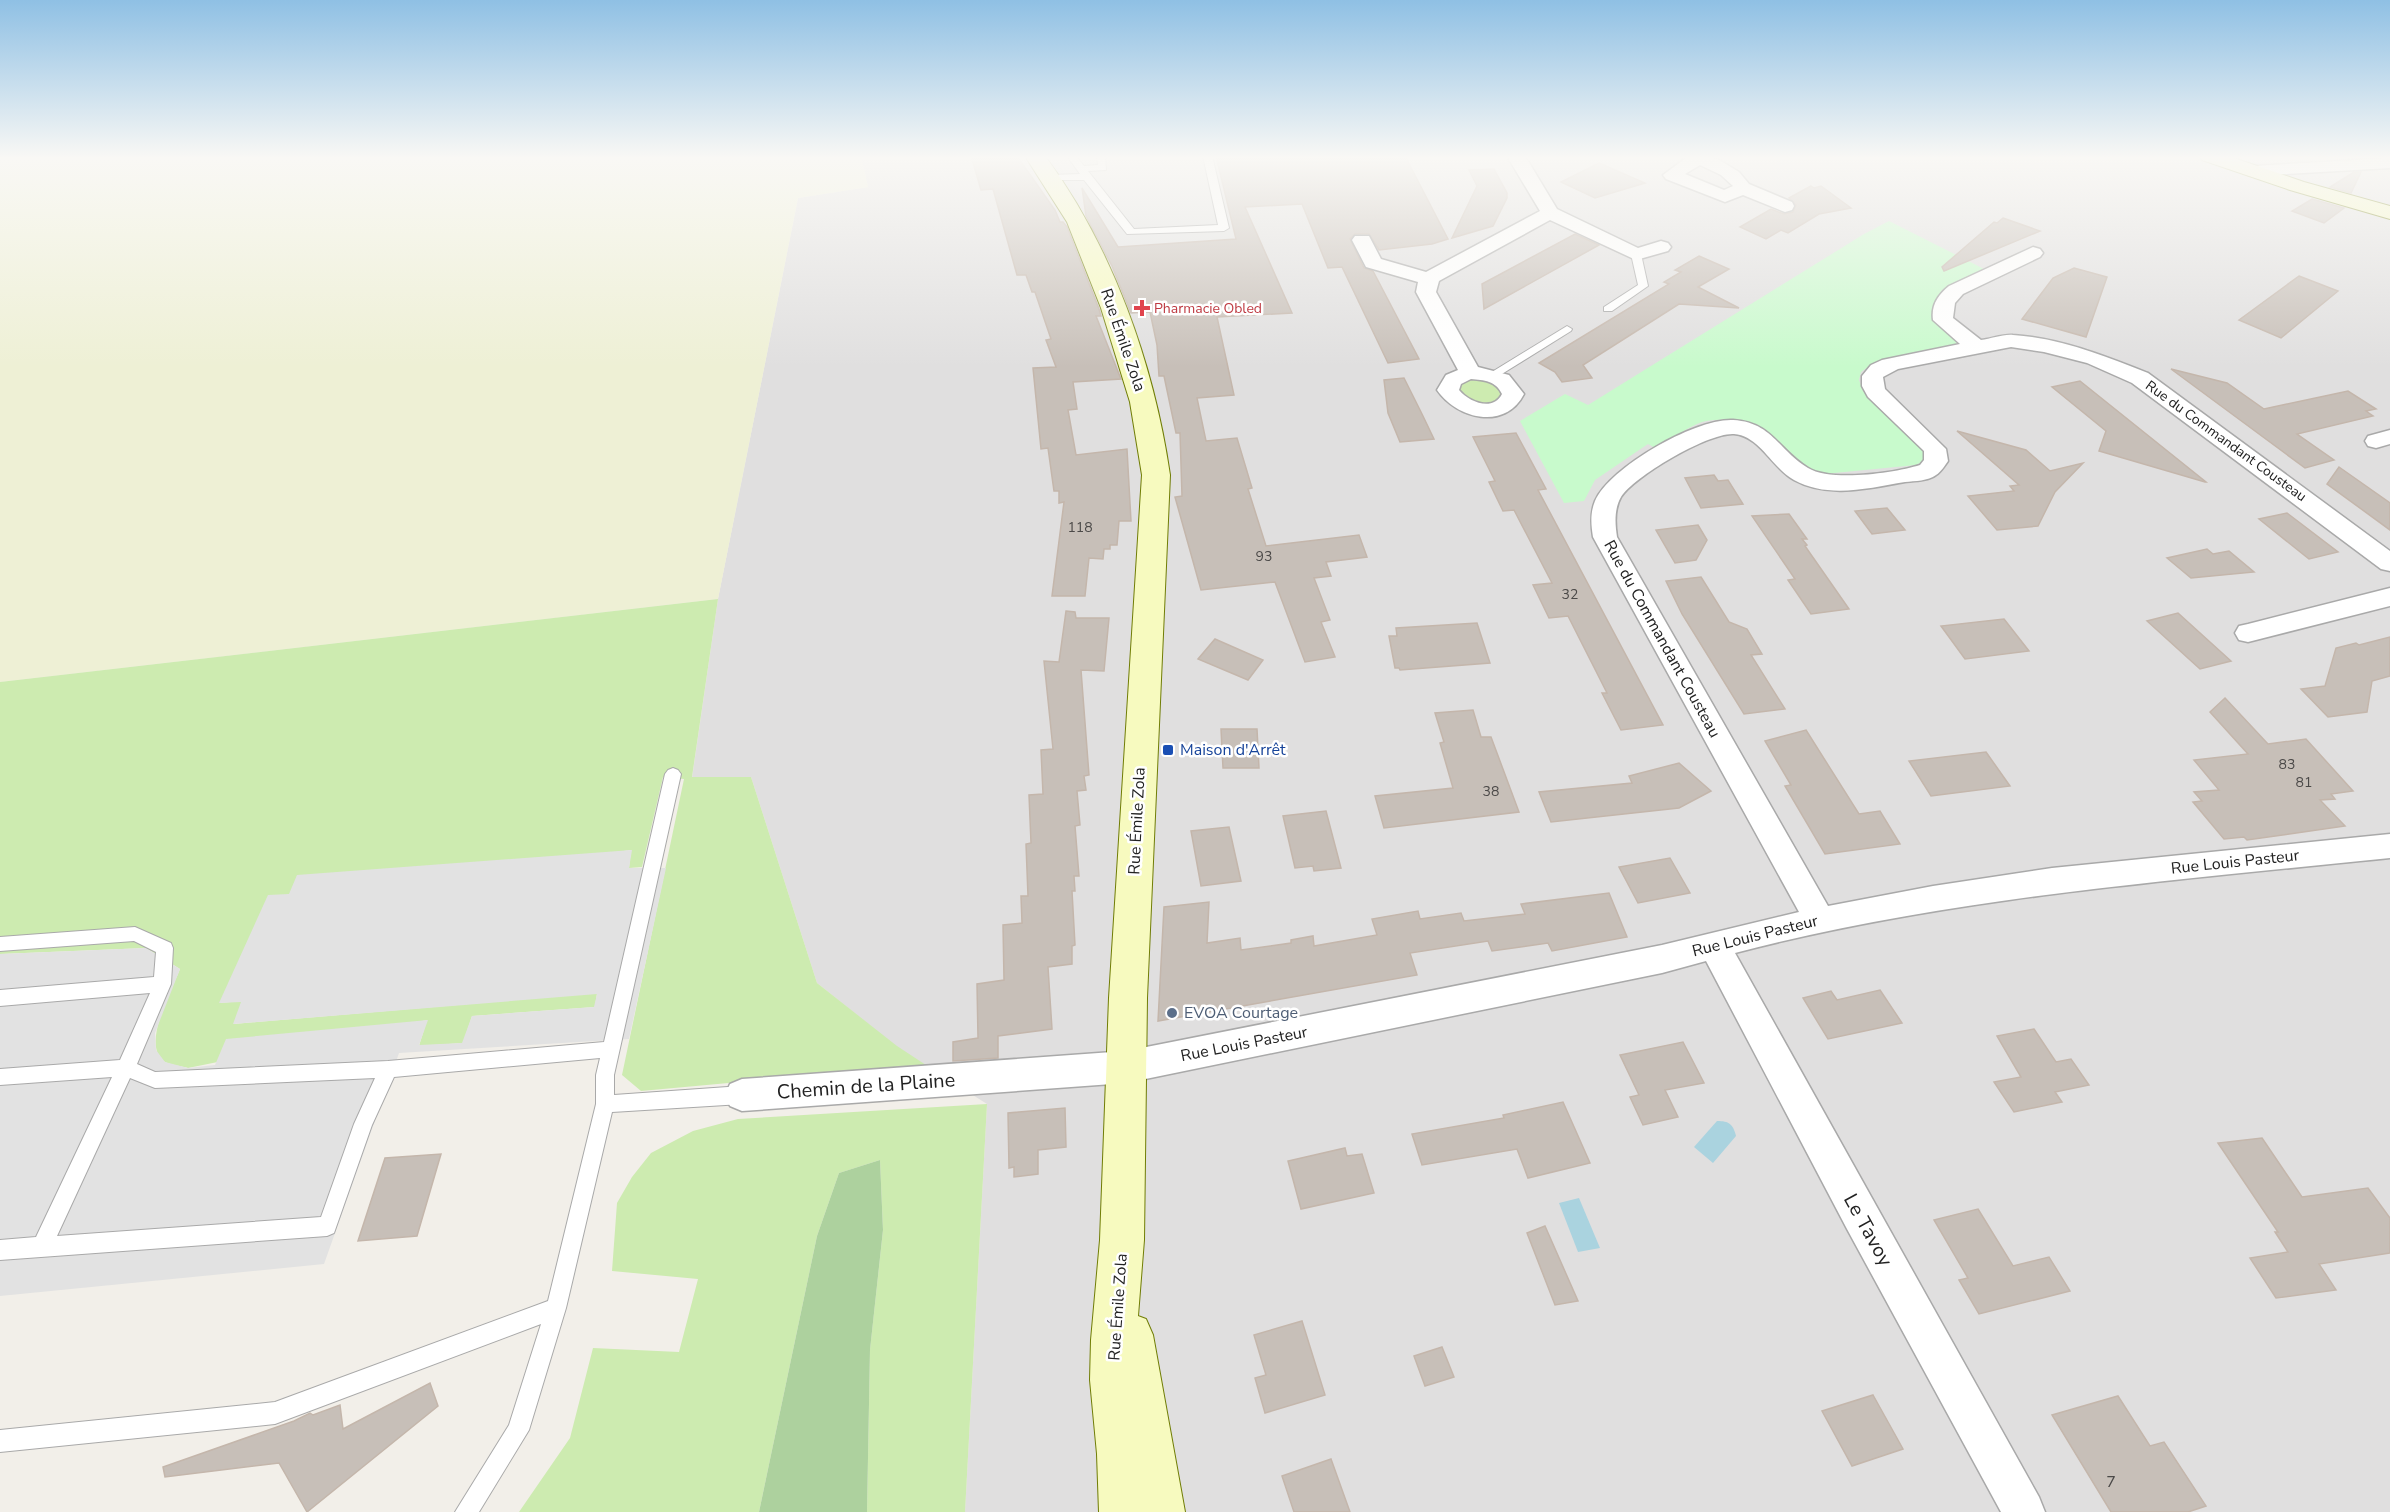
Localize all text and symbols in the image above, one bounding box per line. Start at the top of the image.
street label: Rue Émile Zola [1095,286,1151,394]
place label: Pharmacie Obled [1154,299,1262,318]
marker: Pharmacie Obled [1135,301,1149,315]
street label: Rue du Commandant Cousteau [2142,376,2310,506]
house number: 118 [1067,518,1093,537]
street label: Rue du Commandant Cousteau [1598,536,1726,742]
house number: 93 [1256,547,1272,566]
house number: 32 [1562,585,1578,604]
place label: Maison d'Arrêt [1180,739,1286,761]
marker: Maison d'Arrêt [1161,743,1175,757]
house number: 83 [2279,755,2295,774]
street label: Rue Émile Zola [1123,767,1151,875]
house number: 81 [2296,773,2312,792]
house number: 38 [1483,782,1499,801]
street label: Rue Louis Pasteur [2170,844,2301,880]
street label: Rue Louis Pasteur [1690,910,1820,962]
place label: EVOA Courtage [1184,1002,1298,1024]
marker: EVOA Courtage [1165,1006,1179,1020]
street label: Rue Louis Pasteur [1179,1021,1310,1067]
street label: Chemin de la Plaine [776,1066,956,1106]
street label: Le Tavoy [1837,1189,1899,1272]
street label: Rue Émile Zola [1103,1253,1133,1361]
house number: 7 [2106,1471,2116,1493]

